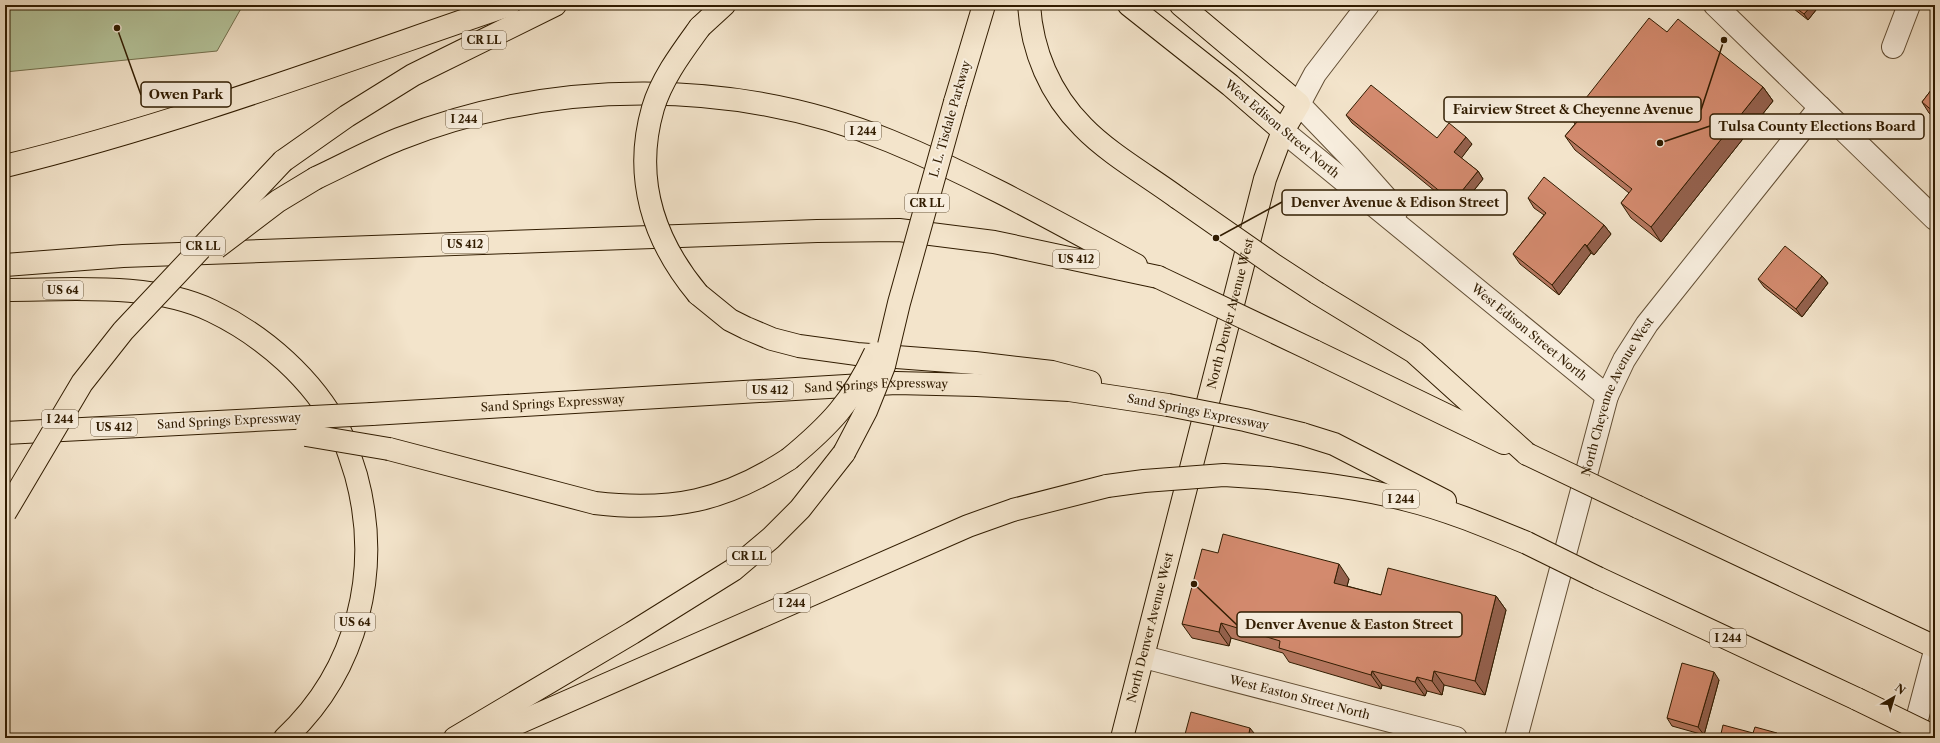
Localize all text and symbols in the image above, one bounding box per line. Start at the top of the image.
road number: CR LL [462,31,506,49]
street label: L. L. Tisdale Parkway [926,58,973,179]
street label: West Edison Street North [1221,76,1343,181]
callout: Owen Park [141,82,231,107]
text: Owen Park [149,86,224,102]
callout: Fairview Street & Cheyenne Avenue [1444,97,1701,122]
text: Fairview Street & Cheyenne Avenue [1453,101,1693,117]
road number: I 244 [446,110,482,128]
callout: Tulsa County Elections Board [1710,114,1924,139]
text: Tulsa County Elections Board [1718,118,1916,134]
road number: I 244 [845,122,881,140]
callout: Denver Avenue & Edison Street [1282,190,1507,215]
road number: CR LL [905,194,949,212]
text: Denver Avenue & Edison Street [1291,194,1500,210]
road number: US 412 [442,235,488,253]
street label: North Denver Avenue West [1204,236,1257,390]
road number: CR LL [181,237,225,255]
road number: US 412 [1053,250,1099,268]
street label: West Edison Street North [1468,280,1591,384]
road number: US 64 [43,281,83,299]
street label: North Cheyenne Avenue West [1578,313,1657,478]
street label: Sand Springs Expressway [804,375,949,395]
road number: US 412 [747,381,793,399]
street label: Sand Springs Expressway [1126,390,1270,433]
street label: Sand Springs Expressway [480,391,625,415]
street label: Sand Springs Expressway [157,409,302,432]
road number: I 244 [42,410,78,428]
road number: US 412 [91,418,137,436]
road number: I 244 [1383,490,1419,508]
road number: CR LL [727,547,771,565]
street label: North Denver Avenue West [1123,550,1176,704]
road number: I 244 [774,594,810,612]
callout: Denver Avenue & Easton Street [1237,612,1462,637]
road number: US 64 [335,613,375,631]
text: Denver Avenue & Easton Street [1245,616,1454,632]
road number: I 244 [1710,629,1746,647]
street label: West Easton Street North [1227,671,1372,723]
north arrow [1874,677,1914,717]
text: N [1892,681,1909,698]

